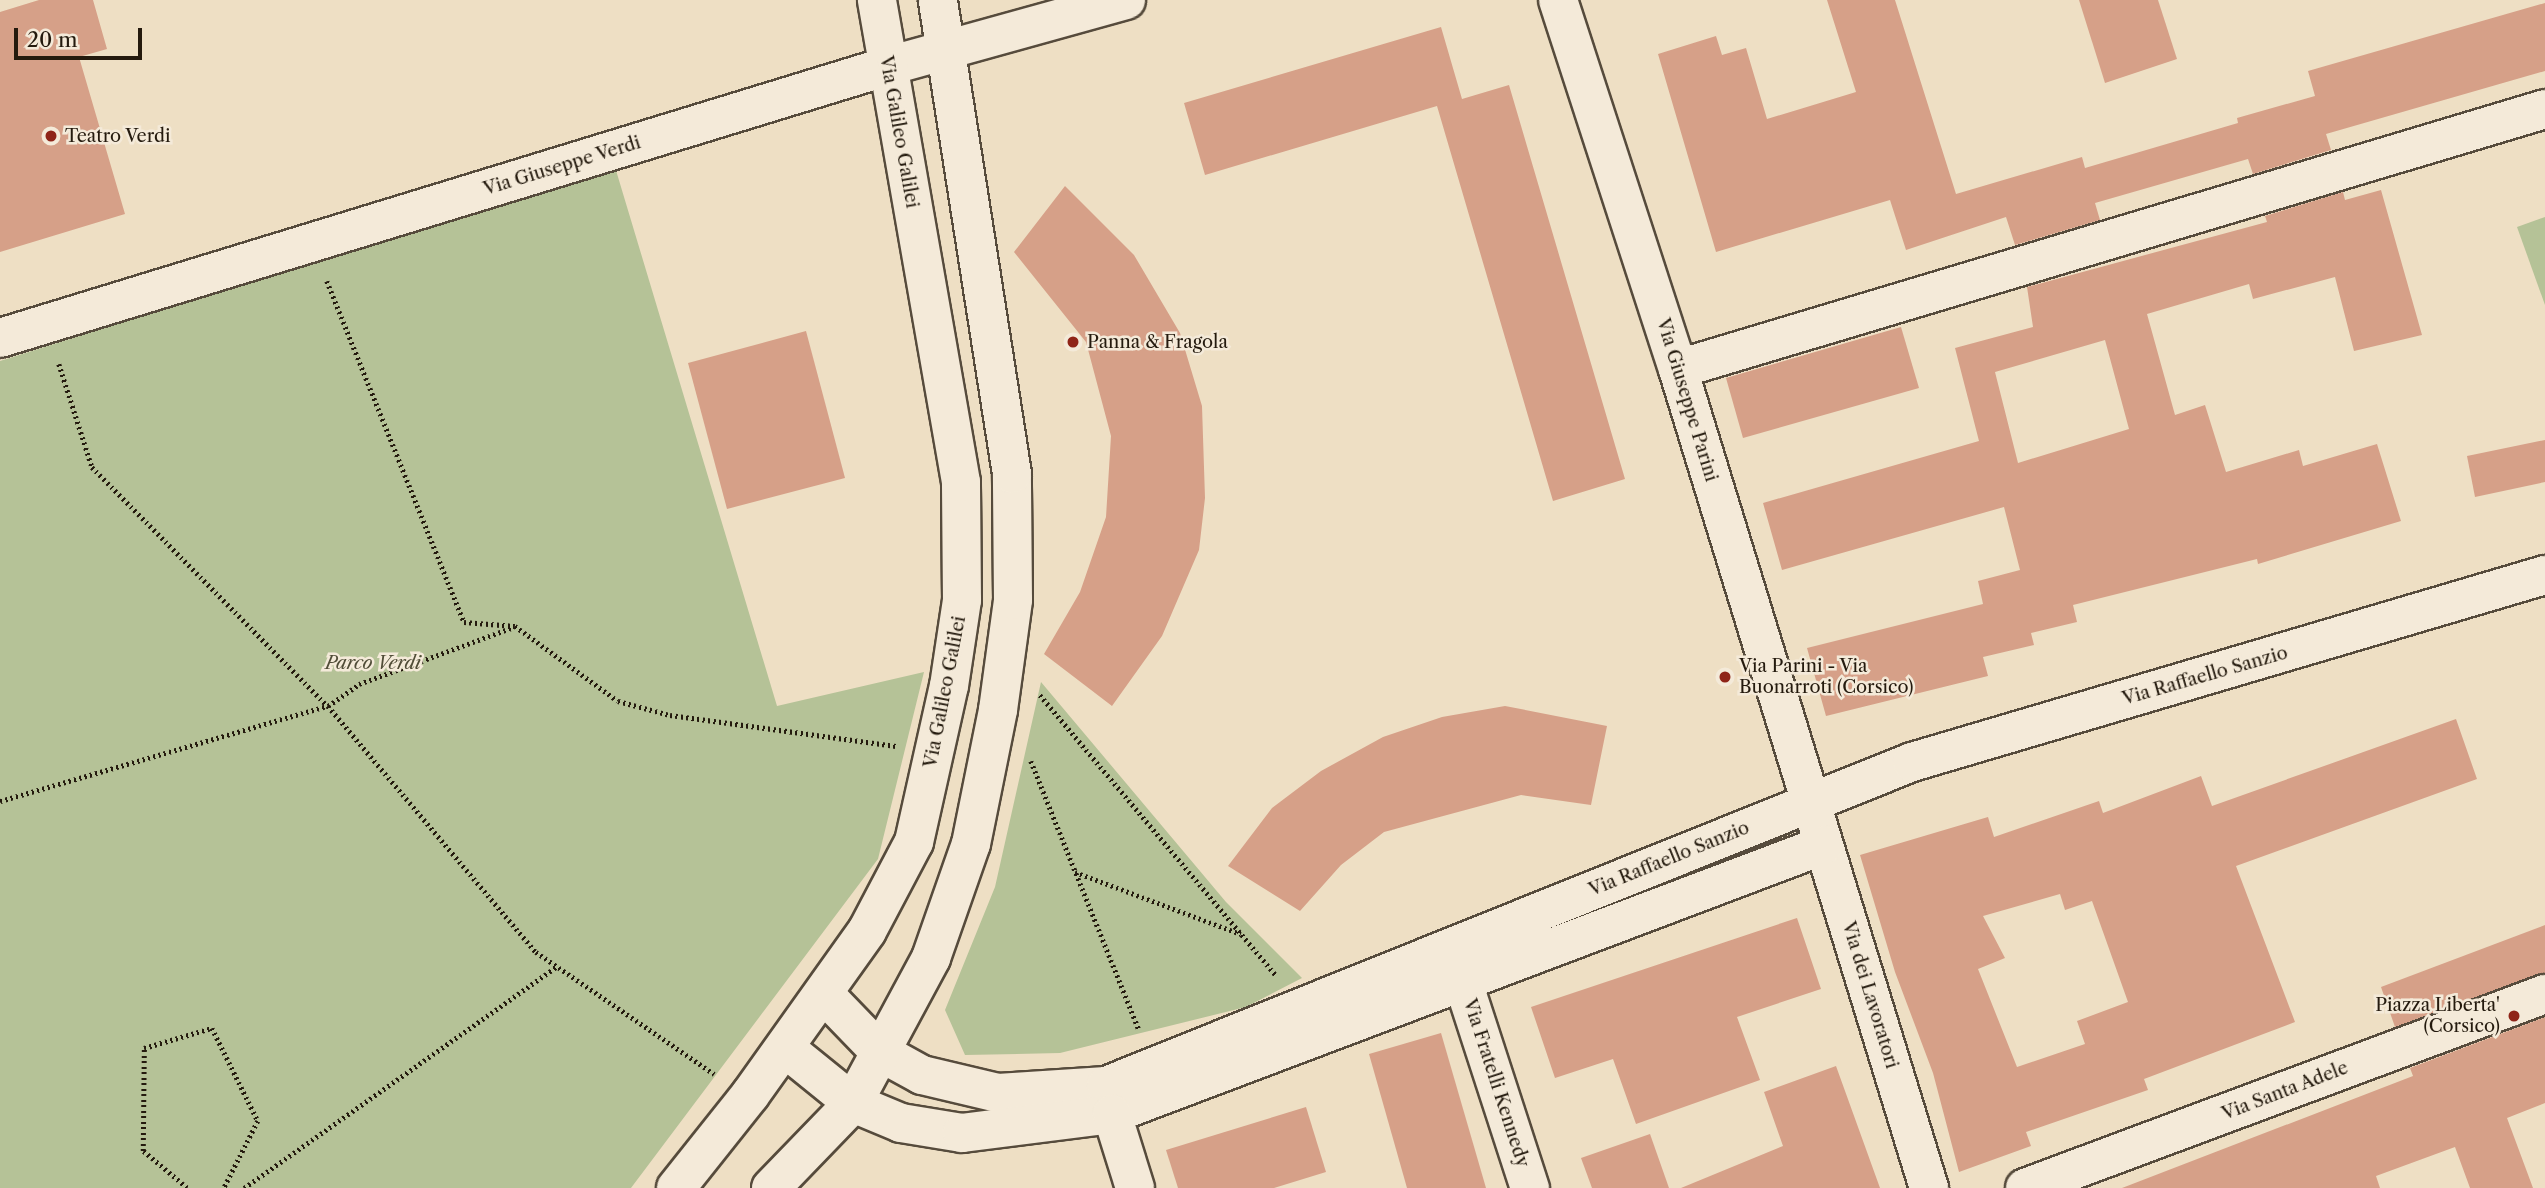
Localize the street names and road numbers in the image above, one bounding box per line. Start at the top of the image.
street label: Via Galileo Galilei [875,54,923,210]
street label: Via Giuseppe Verdi [480,132,644,200]
street label: Via Giuseppe Parini [1652,316,1722,484]
street label: Via Galileo Galilei [920,614,970,770]
street label: Via Raffaello Sanzio [2120,642,2290,710]
street label: Via Raffaello Sanzio [1586,817,1752,901]
street label: Via dei Lavoratori [1837,919,1903,1071]
street label: Via Fratelli Kennedy [1459,996,1533,1170]
street label: Via Santa Adele [2218,1057,2352,1125]

